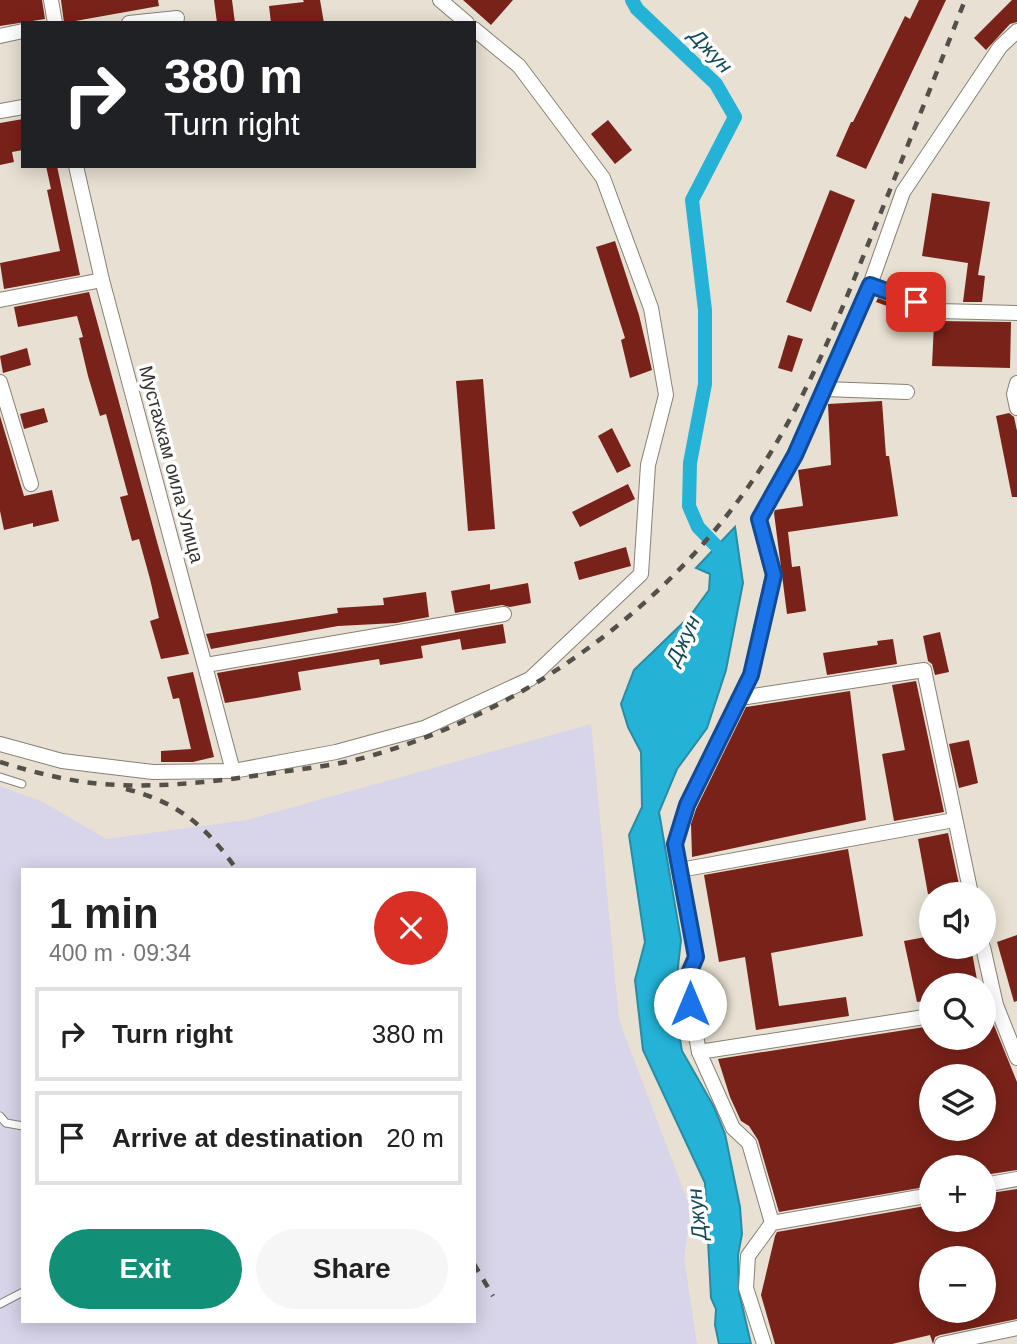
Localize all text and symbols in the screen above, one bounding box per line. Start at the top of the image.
water label: Джун [684,23,738,78]
icon: right [49,49,140,140]
text: 380 m [164,49,303,103]
text: Turn right [164,106,300,142]
pin [886,272,946,332]
icon: arrive [897,283,935,321]
street label: Мустахкам оила Улица [135,363,208,565]
water label: Джун [660,611,704,670]
map controls [919,882,996,1323]
button: sound [919,882,996,959]
text: 1 min [49,890,159,937]
button: close [374,891,448,965]
text: 400 m · 09:34 [49,940,191,966]
position arrow [653,967,727,1041]
button: search [919,973,996,1050]
icon: right [53,1015,91,1053]
text: Turn right [112,1019,233,1049]
text: 380 m [372,1019,444,1049]
button: layers [919,1064,996,1141]
icon: arrive [53,1119,91,1157]
text: Arrive at destination [112,1123,363,1153]
text: 20 m [386,1123,444,1153]
button: + [919,1155,996,1232]
water label: Джун [682,1187,711,1243]
button: Exit [49,1229,242,1309]
button: Share [256,1229,448,1309]
button: − [919,1246,996,1323]

